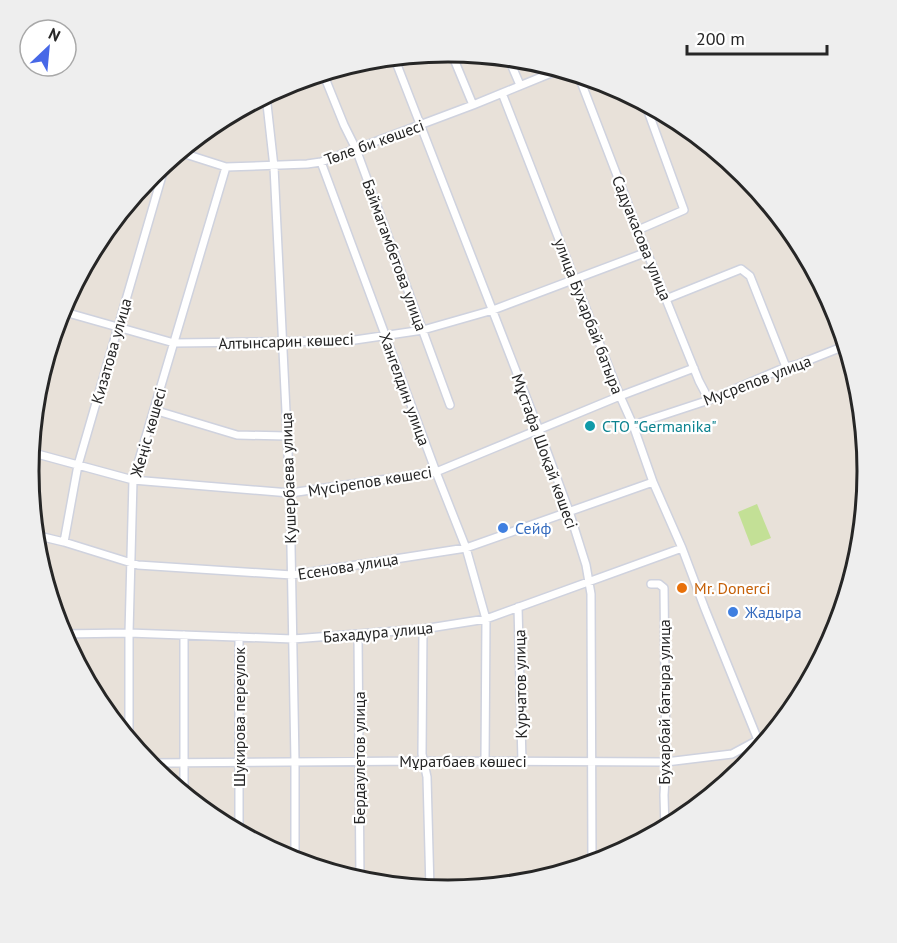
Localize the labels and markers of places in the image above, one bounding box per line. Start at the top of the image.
place label: СТО "Germanika" [602,416,717,436]
marker: СТО "Germanika" [583,419,597,433]
place label: Сейф [515,518,551,538]
marker: Сейф [496,521,510,535]
place label: Mr. Donerci [694,578,770,598]
marker: Mr. Donerci [675,581,689,595]
place label: Жадыра [744,602,802,622]
marker: Жадыра [726,605,740,619]

